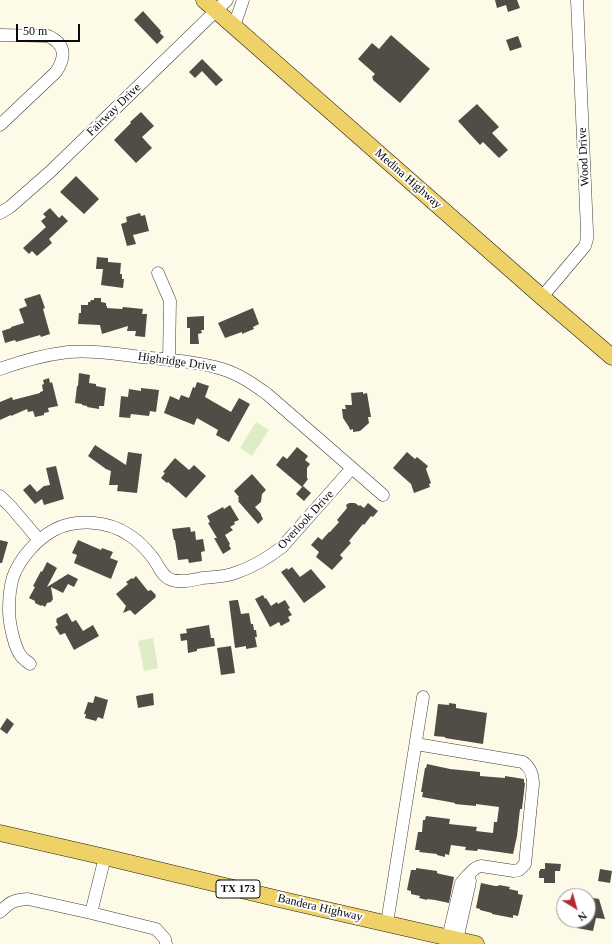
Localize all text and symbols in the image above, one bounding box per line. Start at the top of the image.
scale bar [18,16,82,42]
text: 50 m [23,24,47,38]
street label: Fairway Drive [84,81,144,139]
street label: Wood Drive [575,127,593,187]
street label: Medina Highway [372,146,444,212]
street label: Highridge Drive [137,349,217,375]
street label: Overlook Drive [275,487,337,553]
road number: TX 173 [216,880,260,898]
north arrow [556,888,596,928]
street label: Bandera Highway [276,891,364,925]
text: N [576,910,589,924]

